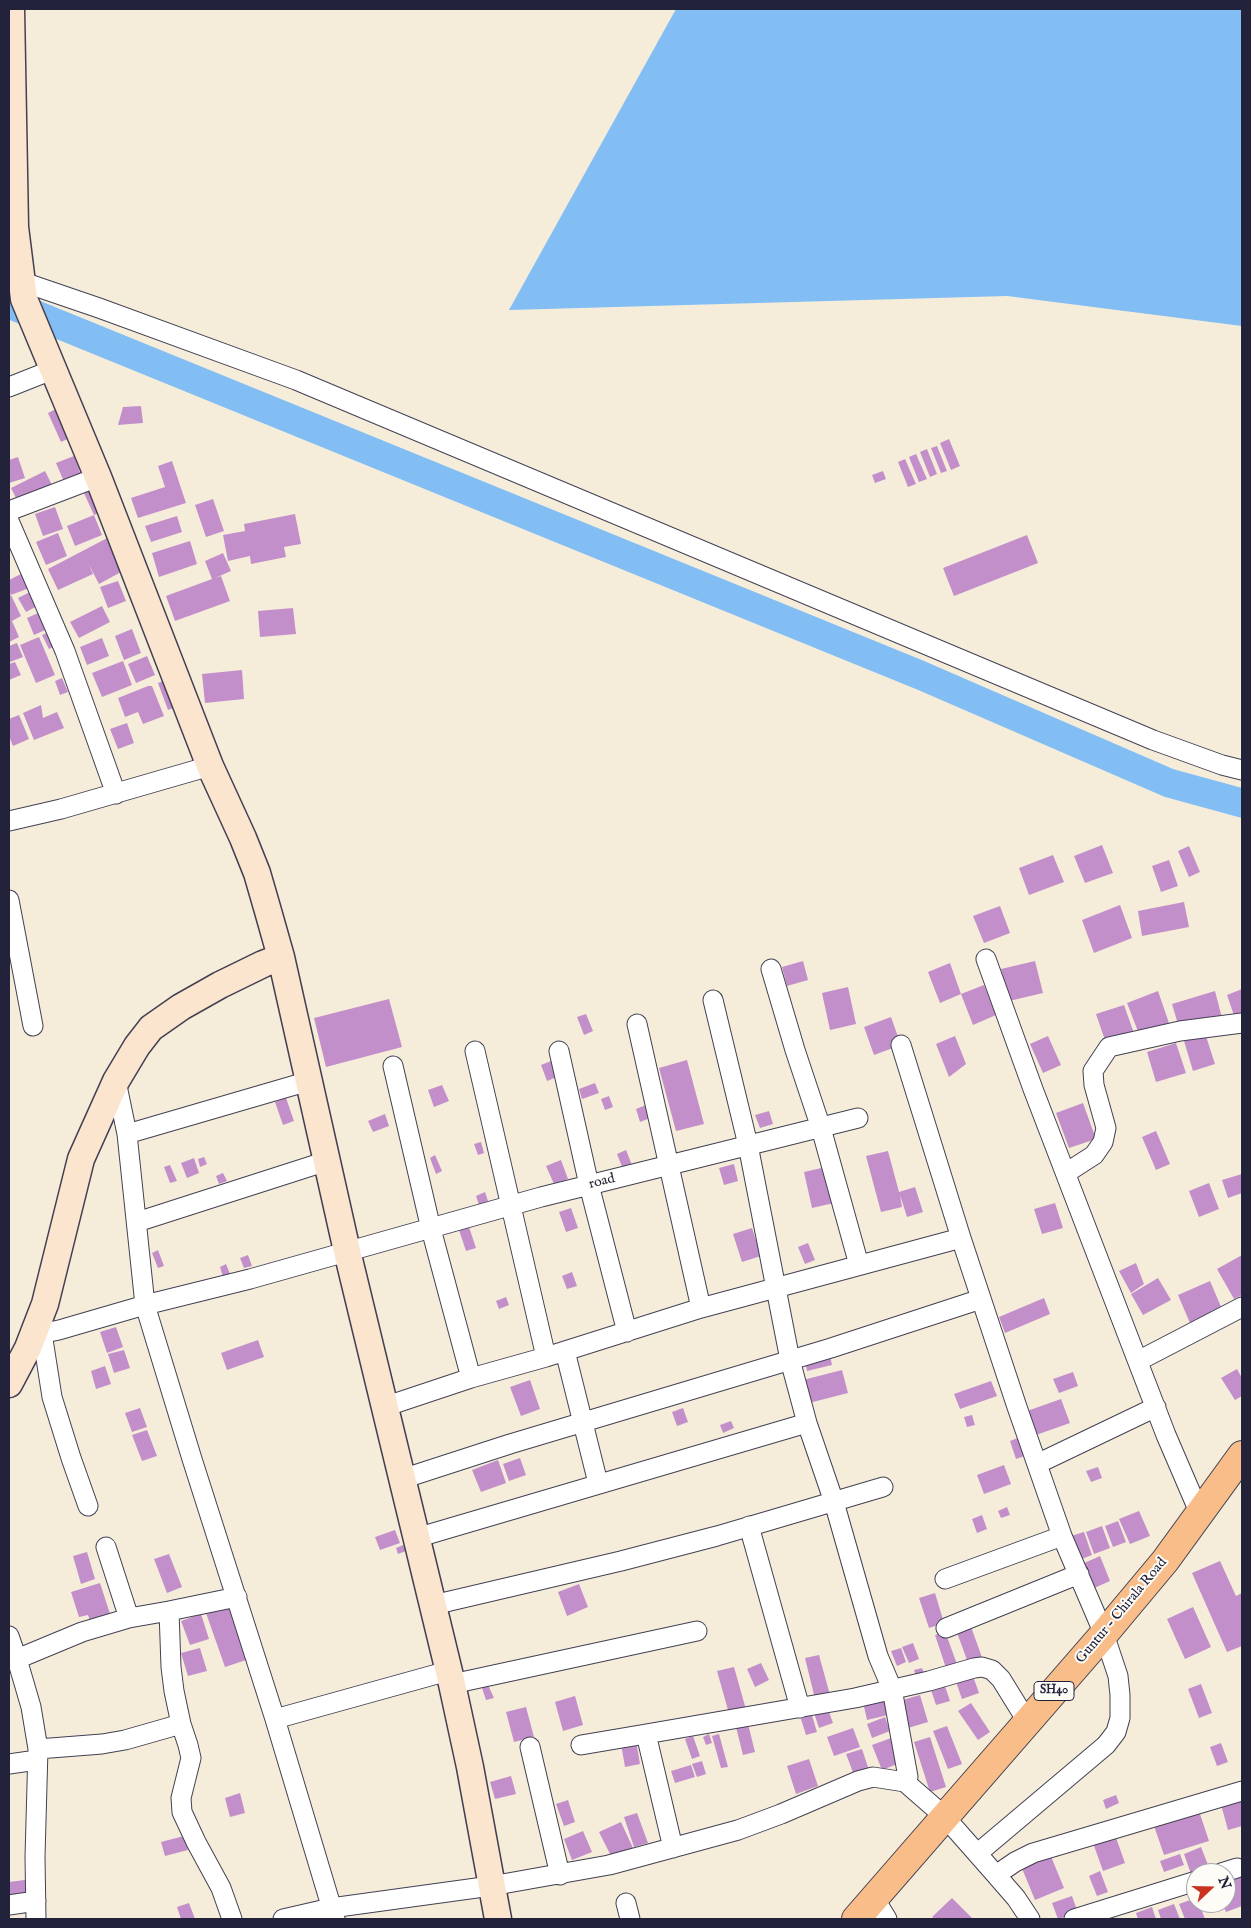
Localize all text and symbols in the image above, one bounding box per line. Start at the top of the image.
street label: road [587,1171,617,1193]
street label: Guntur - Chirala Road [1073,1555,1171,1667]
road number: SH40 [1034,1682,1074,1700]
north arrow [1186,1863,1236,1913]
text: N [1213,1874,1235,1892]

